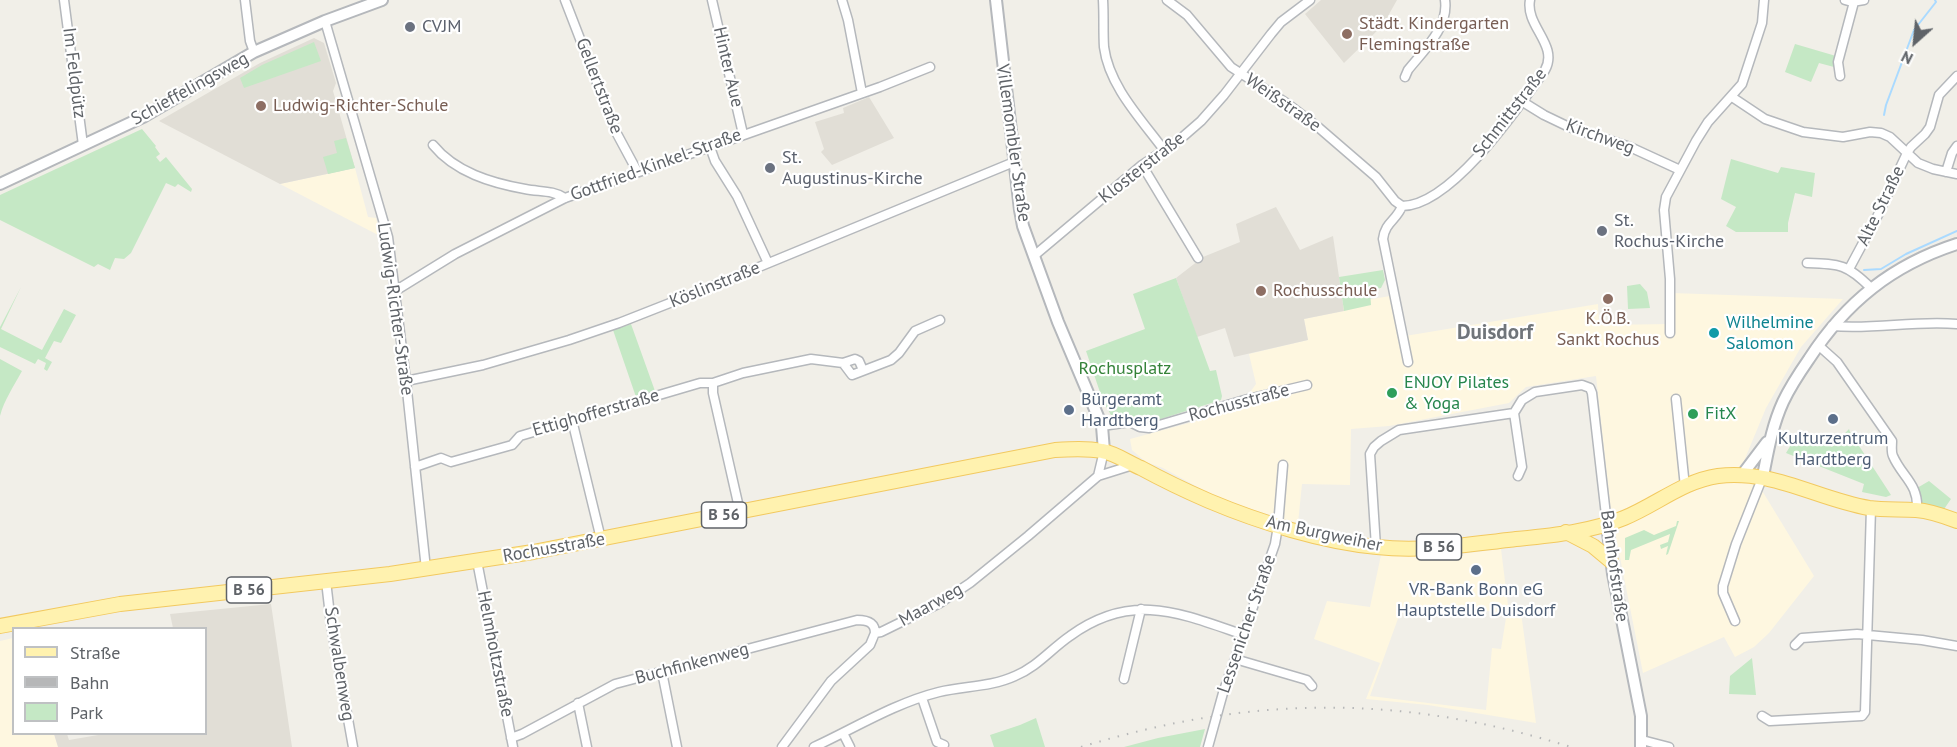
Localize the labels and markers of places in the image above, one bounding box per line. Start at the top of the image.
place label: Städt. Kindergarten Flemingstraße [1359,13,1509,56]
place label: CVJM [422,16,461,38]
marker: CVJM [403,20,417,34]
marker: Städt. Kindergarten Flemingstraße [1340,27,1354,41]
place label: Ludwig-Richter-Schule [273,95,448,117]
marker: Ludwig-Richter-Schule [254,99,268,113]
place label: St. Augustinus-Kirche [782,147,923,190]
marker: St. Augustinus-Kirche [763,161,777,175]
place label: St. Rochus-Kirche [1614,210,1724,252]
marker: St. Rochus-Kirche [1595,224,1609,238]
place label: Rochusschule [1273,280,1377,302]
marker: Rochusschule [1254,284,1268,298]
marker: K.Ö.B. Sankt Rochus [1601,292,1615,306]
place label: K.Ö.B. Sankt Rochus [1557,308,1659,350]
place label: Wilhelmine Salomon [1726,312,1814,354]
marker: Wilhelmine Salomon [1707,326,1721,340]
place label: ENJOY Pilates & Yoga [1404,372,1509,415]
marker: ENJOY Pilates & Yoga [1385,386,1399,400]
place label: Bürgeramt Hardtberg [1081,389,1162,432]
marker: Bürgeramt Hardtberg [1062,403,1076,417]
place label: FitX [1705,403,1736,425]
marker: FitX [1686,407,1700,421]
marker: Kulturzentrum Hardtberg [1826,412,1840,426]
place label: Kulturzentrum Hardtberg [1778,428,1888,470]
marker: VR-Bank Bonn eG Hauptstelle Duisdorf [1469,563,1483,577]
place label: VR-Bank Bonn eG Hauptstelle Duisdorf [1397,579,1555,622]

